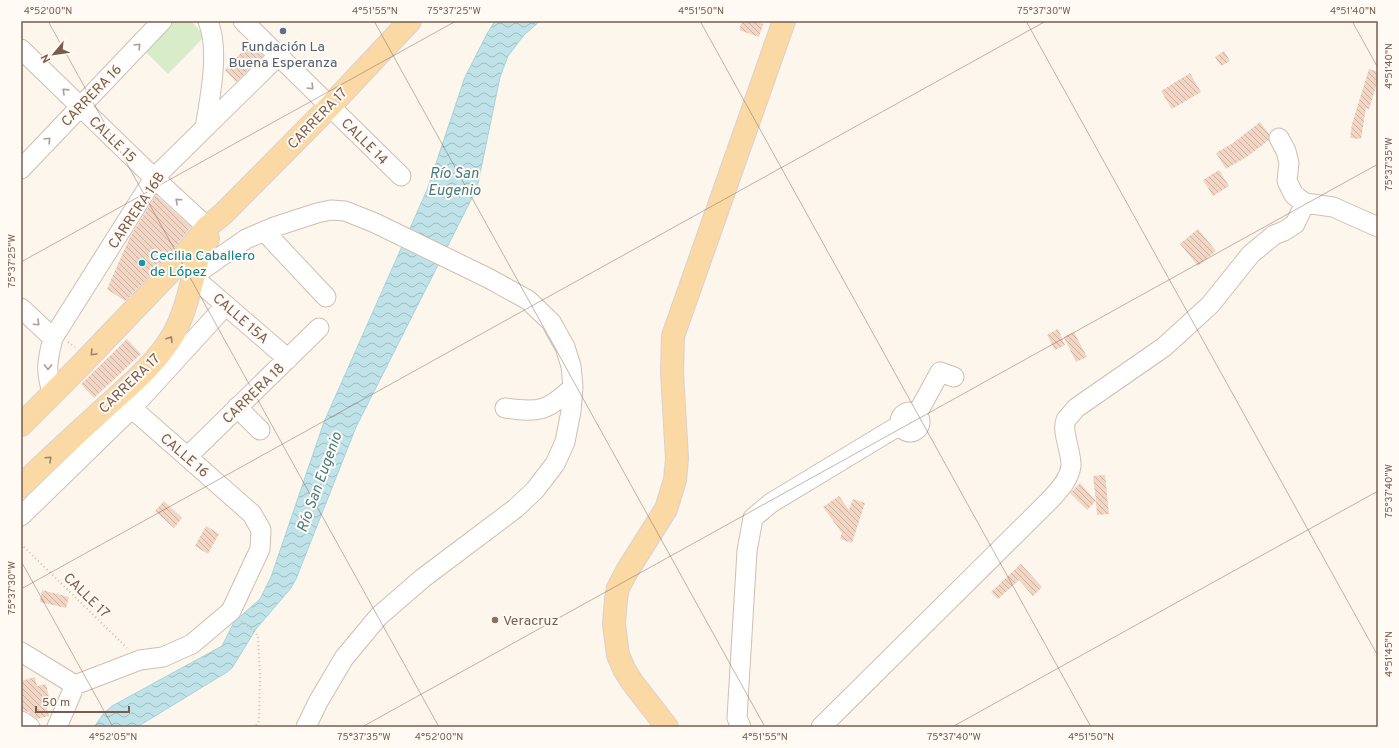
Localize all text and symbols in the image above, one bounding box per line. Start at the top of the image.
text: 4°52'00"N [24,5,72,18]
text: 4°51'55"N [352,5,398,18]
text: 75°37'25"W [427,5,481,18]
text: 4°51'50"N [678,5,724,18]
text: 75°37'30"W [1017,5,1071,18]
text: 4°51'40"N [1330,5,1376,18]
marker: Fundación La Buena Esperanza [278,26,288,36]
north arrow [34,34,74,74]
place label: Fundación La Buena Esperanza [229,39,337,72]
one-way arrow [133,43,140,51]
text: 4°51'40"N [1383,43,1396,89]
text: N [38,52,54,65]
street label: CARRERA 16 [58,61,126,131]
one-way arrow [306,83,314,90]
street label: CARRERA 17 [285,85,351,153]
one-way arrow [62,88,70,96]
street label: CALLE 15 [85,113,139,167]
street label: CALLE 14 [337,115,391,169]
text: 75°37'35"W [1383,137,1396,191]
one-way arrow [43,138,50,145]
water label: Río San Eugenio [428,165,480,201]
street label: CARRERA 16B [105,169,169,252]
one-way arrow [176,198,183,205]
text: 75°37'25"W [6,234,19,288]
place label: Cecilia Caballero de López [150,248,255,281]
marker: Cecilia Caballero de López [137,258,147,268]
street label: CALLE 15A [209,290,271,348]
one-way arrow [32,319,40,326]
one-way arrow [165,336,173,343]
one-way arrow [90,348,97,356]
street label: CARRERA 17 [96,351,164,417]
street label: CARRERA 18 [219,360,289,428]
one-way arrow [43,364,52,370]
street label: CALLE 16 [156,430,212,482]
water label: Río San Eugenio [293,430,347,535]
one-way arrow [44,457,52,464]
text: 75°37'40"W [1383,464,1396,518]
text: 75°37'30"W [6,561,19,615]
street label: CALLE 17 [59,570,113,622]
place label: Veracruz [503,613,559,630]
marker: Veracruz [490,615,500,625]
text: 4°51'45"N [1383,631,1396,677]
scale bar [36,688,129,714]
text: 50 m [42,695,70,711]
text: 4°52'05"N [89,731,137,744]
text: 75°37'35"W [337,731,391,744]
text: 4°52'00"N [415,731,463,744]
text: 4°51'55"N [742,731,788,744]
text: 75°37'40"W [927,731,981,744]
text: 4°51'50"N [1068,731,1114,744]

